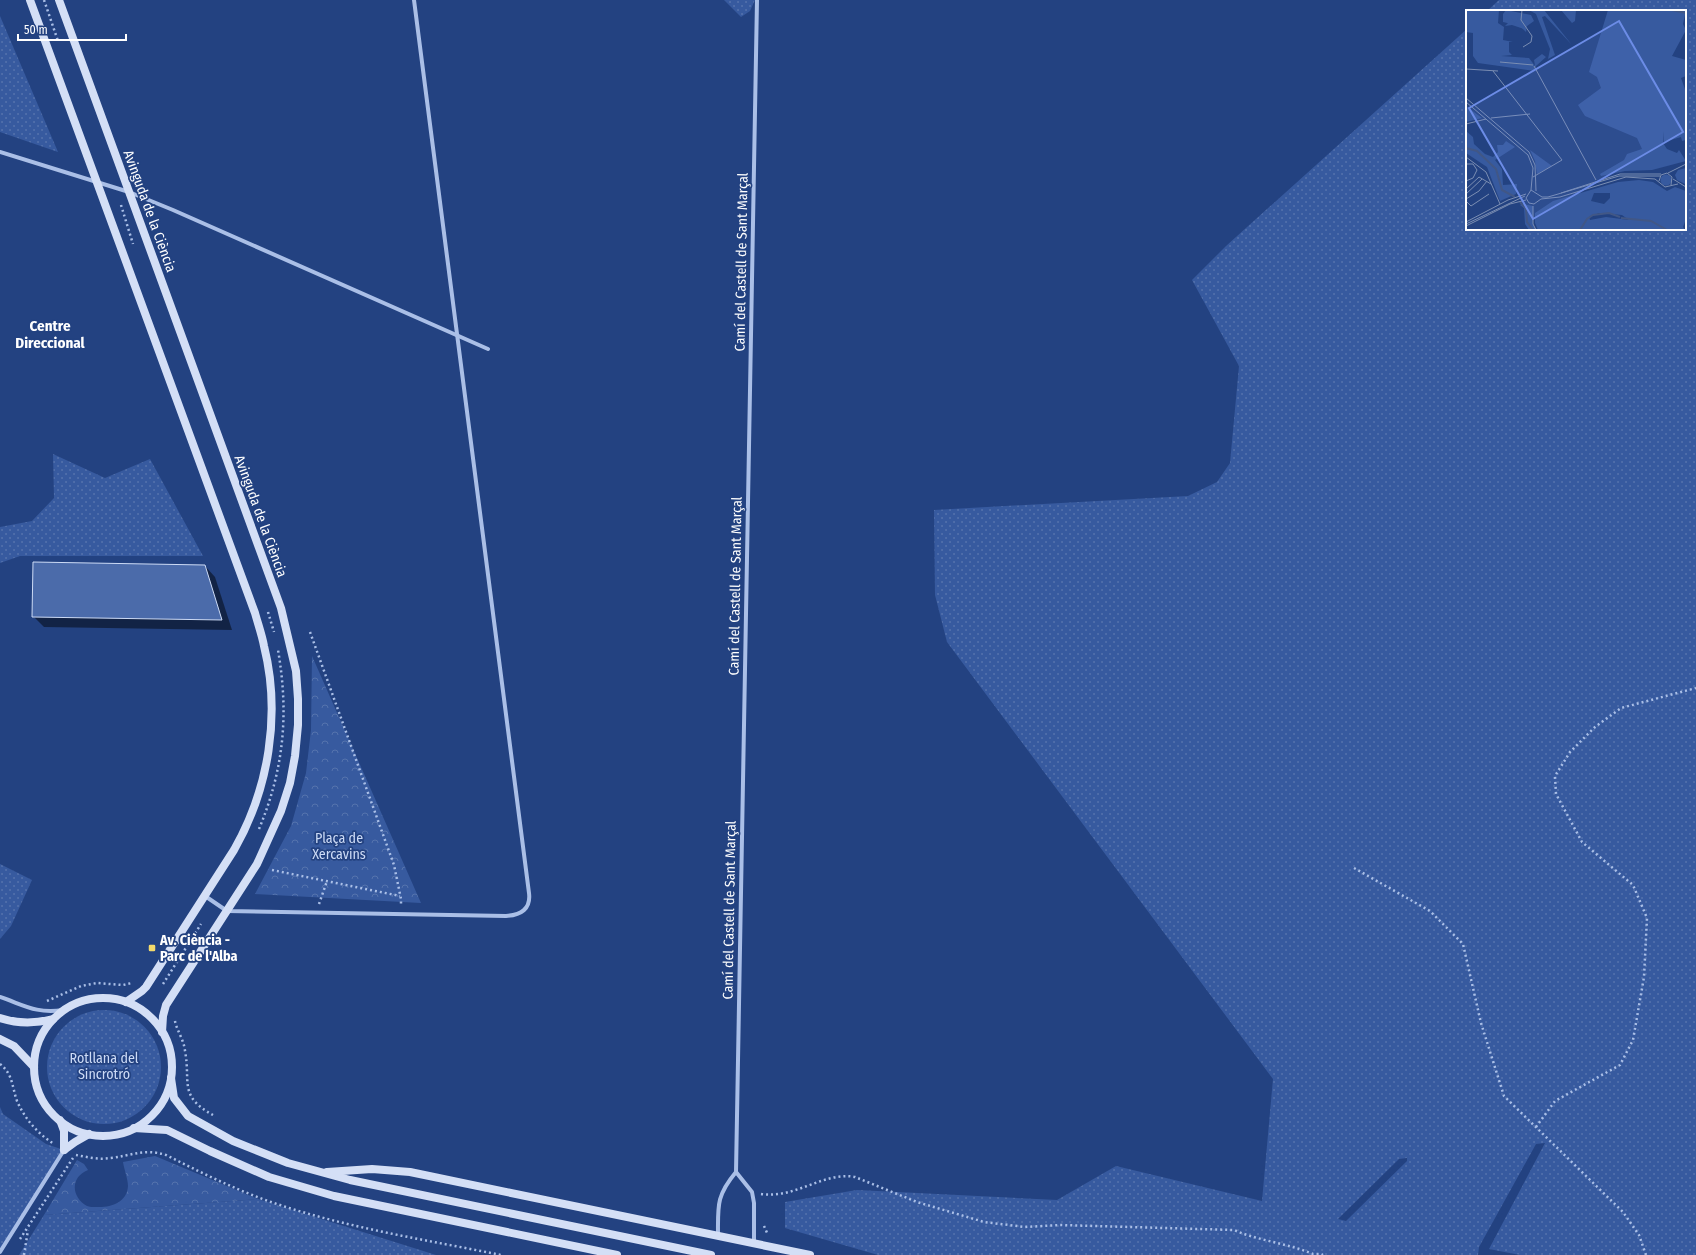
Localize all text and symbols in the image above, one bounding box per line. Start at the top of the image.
inset map [1466,10,1686,230]
scale bar [18,16,126,42]
text: 50 m [24,23,48,37]
street label: Avinguda de la Ciència [120,148,180,275]
street label: Camí del Castell de Sant Marçal [731,172,752,352]
district label: Centre Direccional [15,317,86,352]
street label: Avinguda de la Ciència [231,453,291,580]
street label: Camí del Castell de Sant Marçal [725,496,746,676]
street label: Camí del Castell de Sant Marçal [719,820,740,1000]
park label: Plaça de Xercavins [312,830,366,863]
place label: Av. Ciència - Parc de l'Alba [159,932,238,965]
marker: Av. Ciència - Parc de l'Alba [147,943,157,953]
park label: Rotllana del Sincrotró [69,1050,139,1083]

